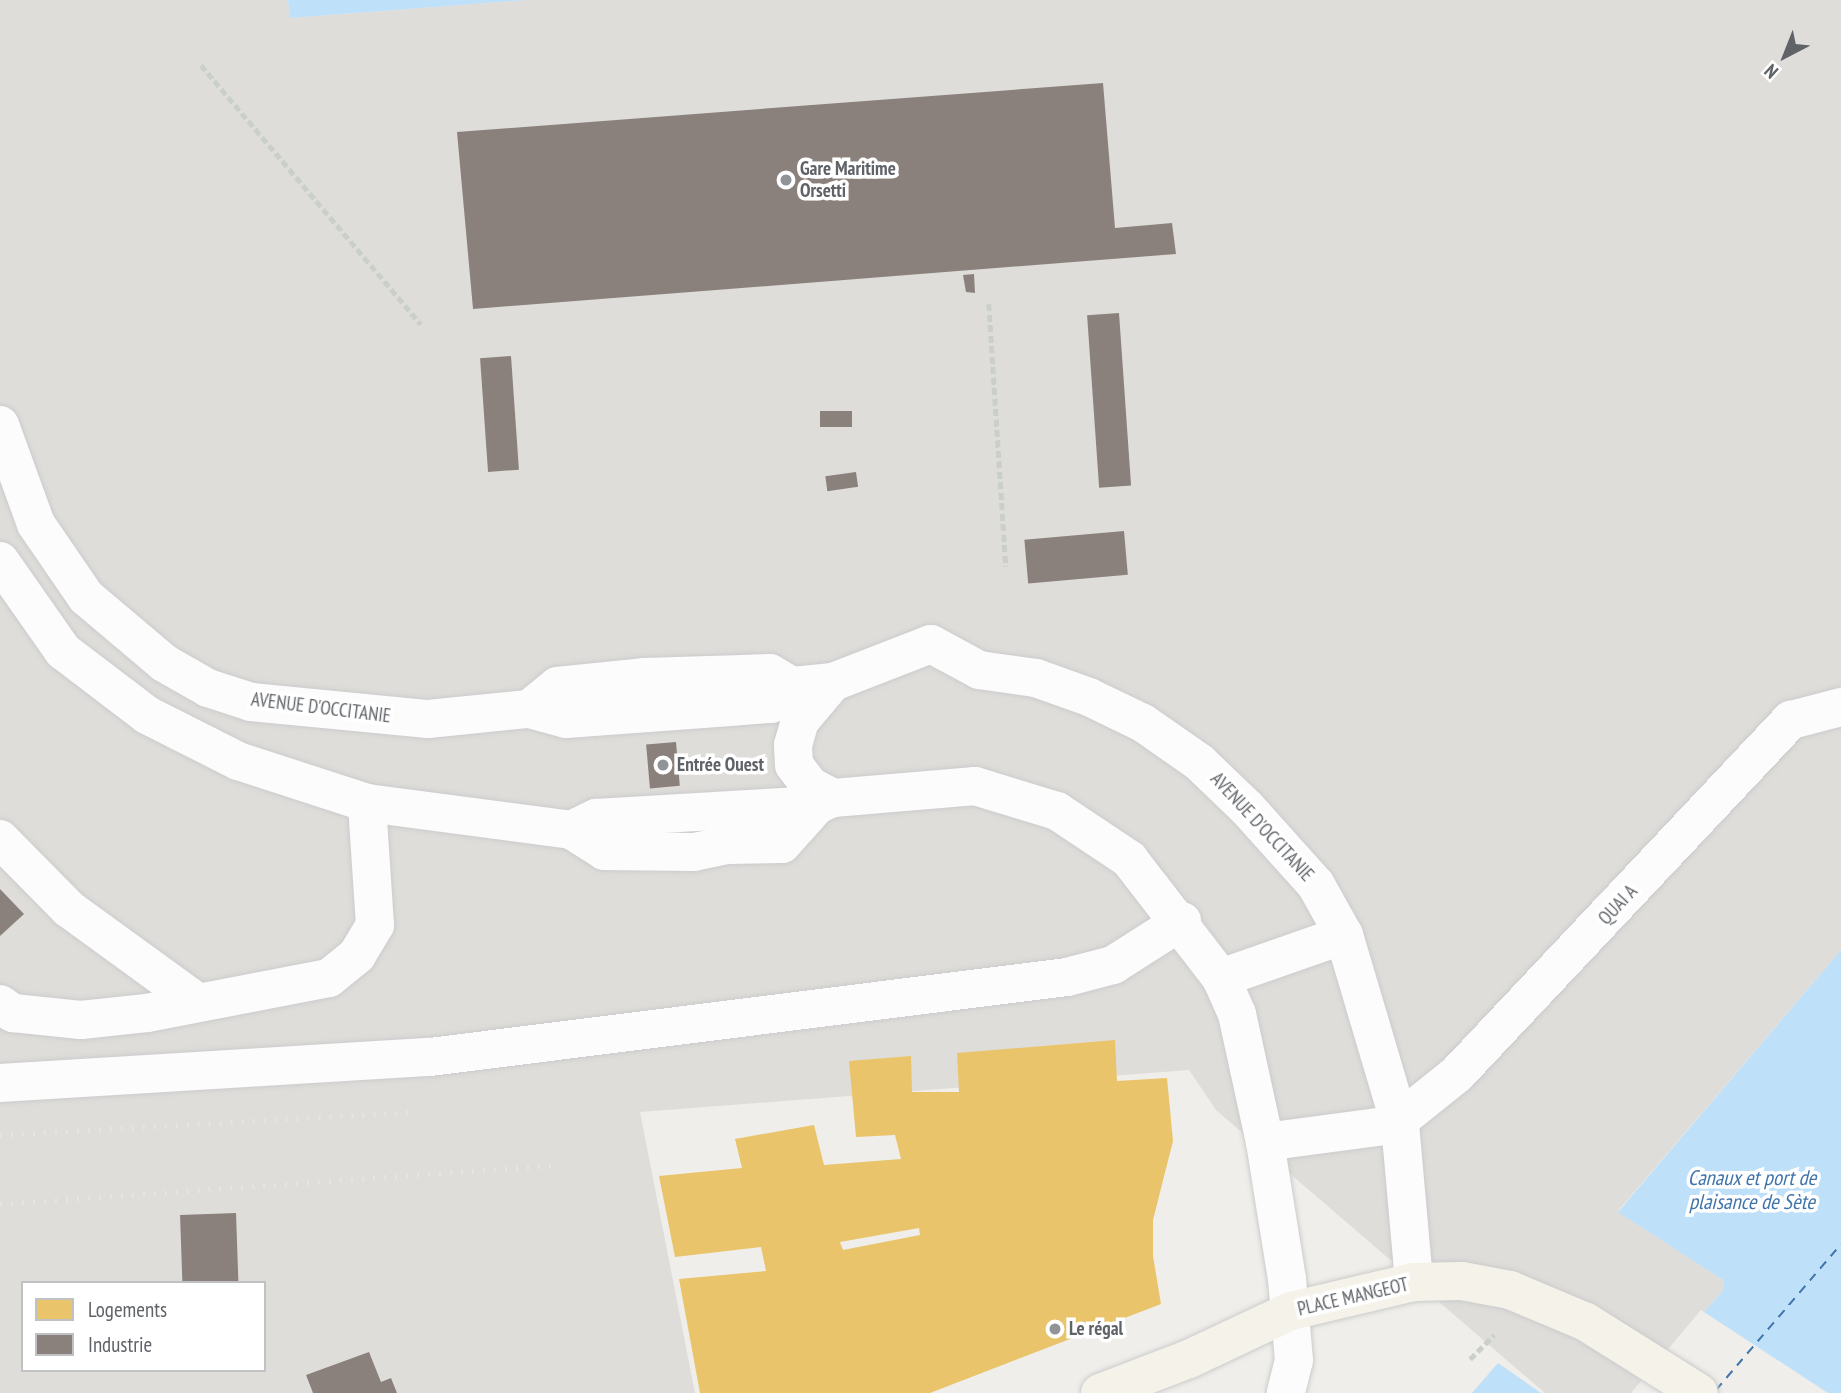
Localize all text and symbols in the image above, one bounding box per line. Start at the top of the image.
north arrow [1750,21,1820,91]
text: N [1759,59,1783,84]
place label: Gare Maritime Orsetti [800,158,896,202]
marker: Gare Maritime Orsetti [778,172,794,188]
street label: AVENUE D'OCCITANIE [250,688,392,728]
place label: Entrée Ouest [677,754,764,776]
marker: Entrée Ouest [655,757,671,773]
street label: AVENUE D'OCCITANIE [1206,768,1318,886]
street label: QUAI A [1594,880,1642,930]
water label: Canaux et port de plaisance de Sète [1688,1165,1816,1215]
street label: PLACE MANGEOT [1295,1273,1411,1321]
legend [21,1281,266,1372]
text: Logements [88,1296,167,1323]
place label: Le régal [1069,1318,1123,1340]
marker: Le régal [1047,1321,1063,1337]
text: Industrie [88,1331,152,1358]

